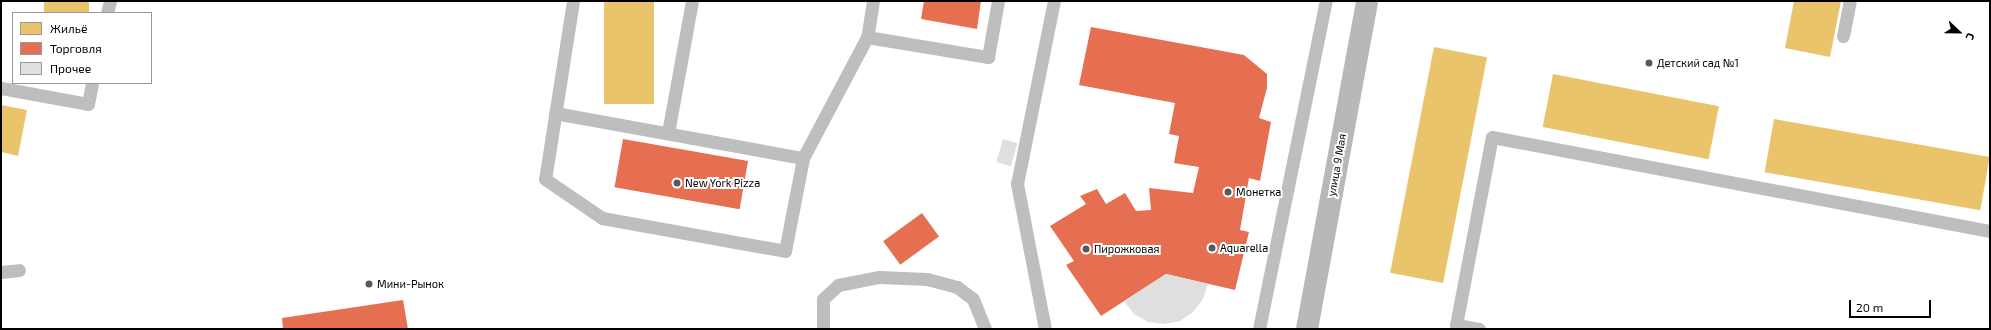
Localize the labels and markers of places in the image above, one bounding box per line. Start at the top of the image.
place label: Детский сад №1 [1657,56,1739,70]
marker: Детский сад №1 [1644,58,1654,68]
place label: New York Pizza [685,176,761,190]
marker: New York Pizza [672,178,682,188]
place label: Монетка [1236,185,1281,199]
marker: Монетка [1223,187,1233,197]
place label: Aquarella [1220,241,1268,255]
place label: Пирожковая [1094,242,1159,256]
marker: Aquarella [1207,243,1217,253]
marker: Пирожковая [1081,244,1091,254]
place label: Мини-Рынок [377,277,444,291]
marker: Мини-Рынок [364,279,374,289]

